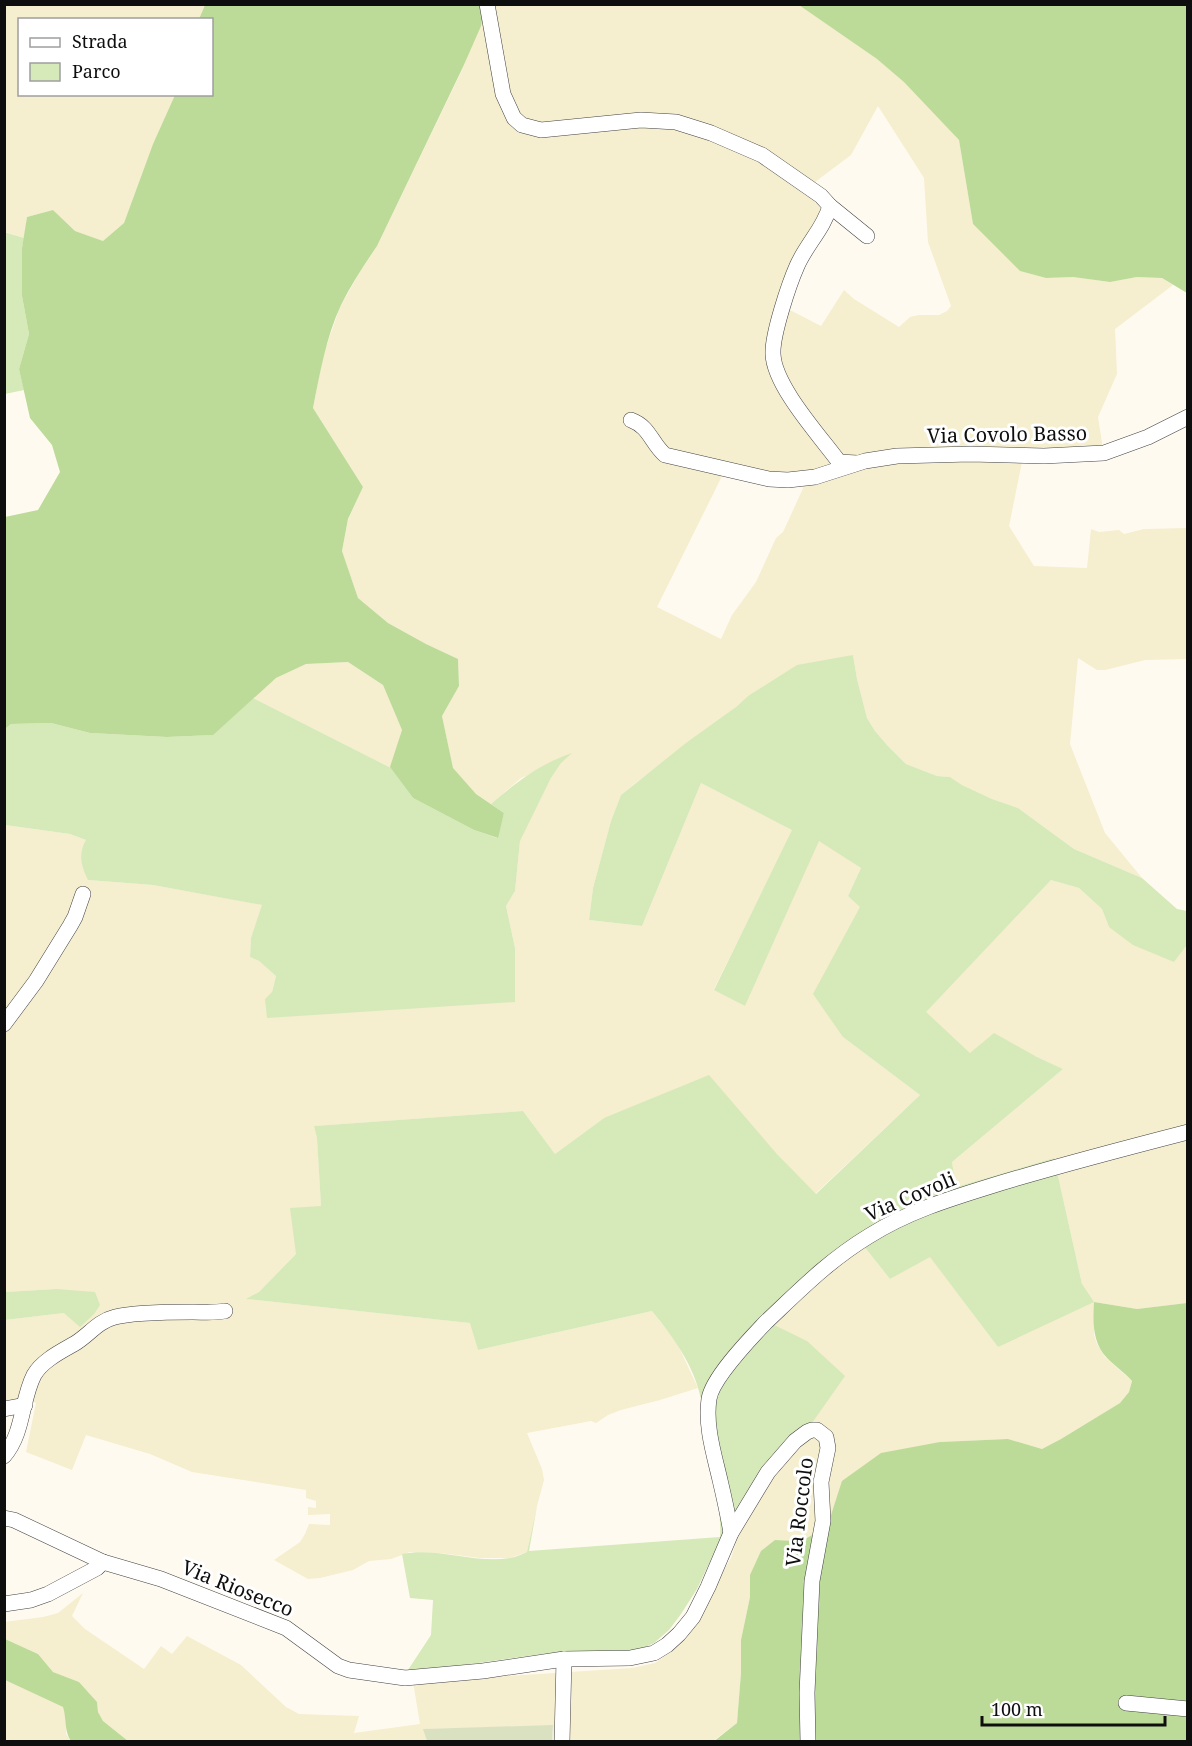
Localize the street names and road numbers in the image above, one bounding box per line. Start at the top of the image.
street label: Via Covolo Basso [927,419,1087,449]
street label: Via Covoli [861,1165,960,1227]
street label: Via Roccolo [779,1456,819,1568]
street label: Via Riosecco [178,1553,298,1623]

